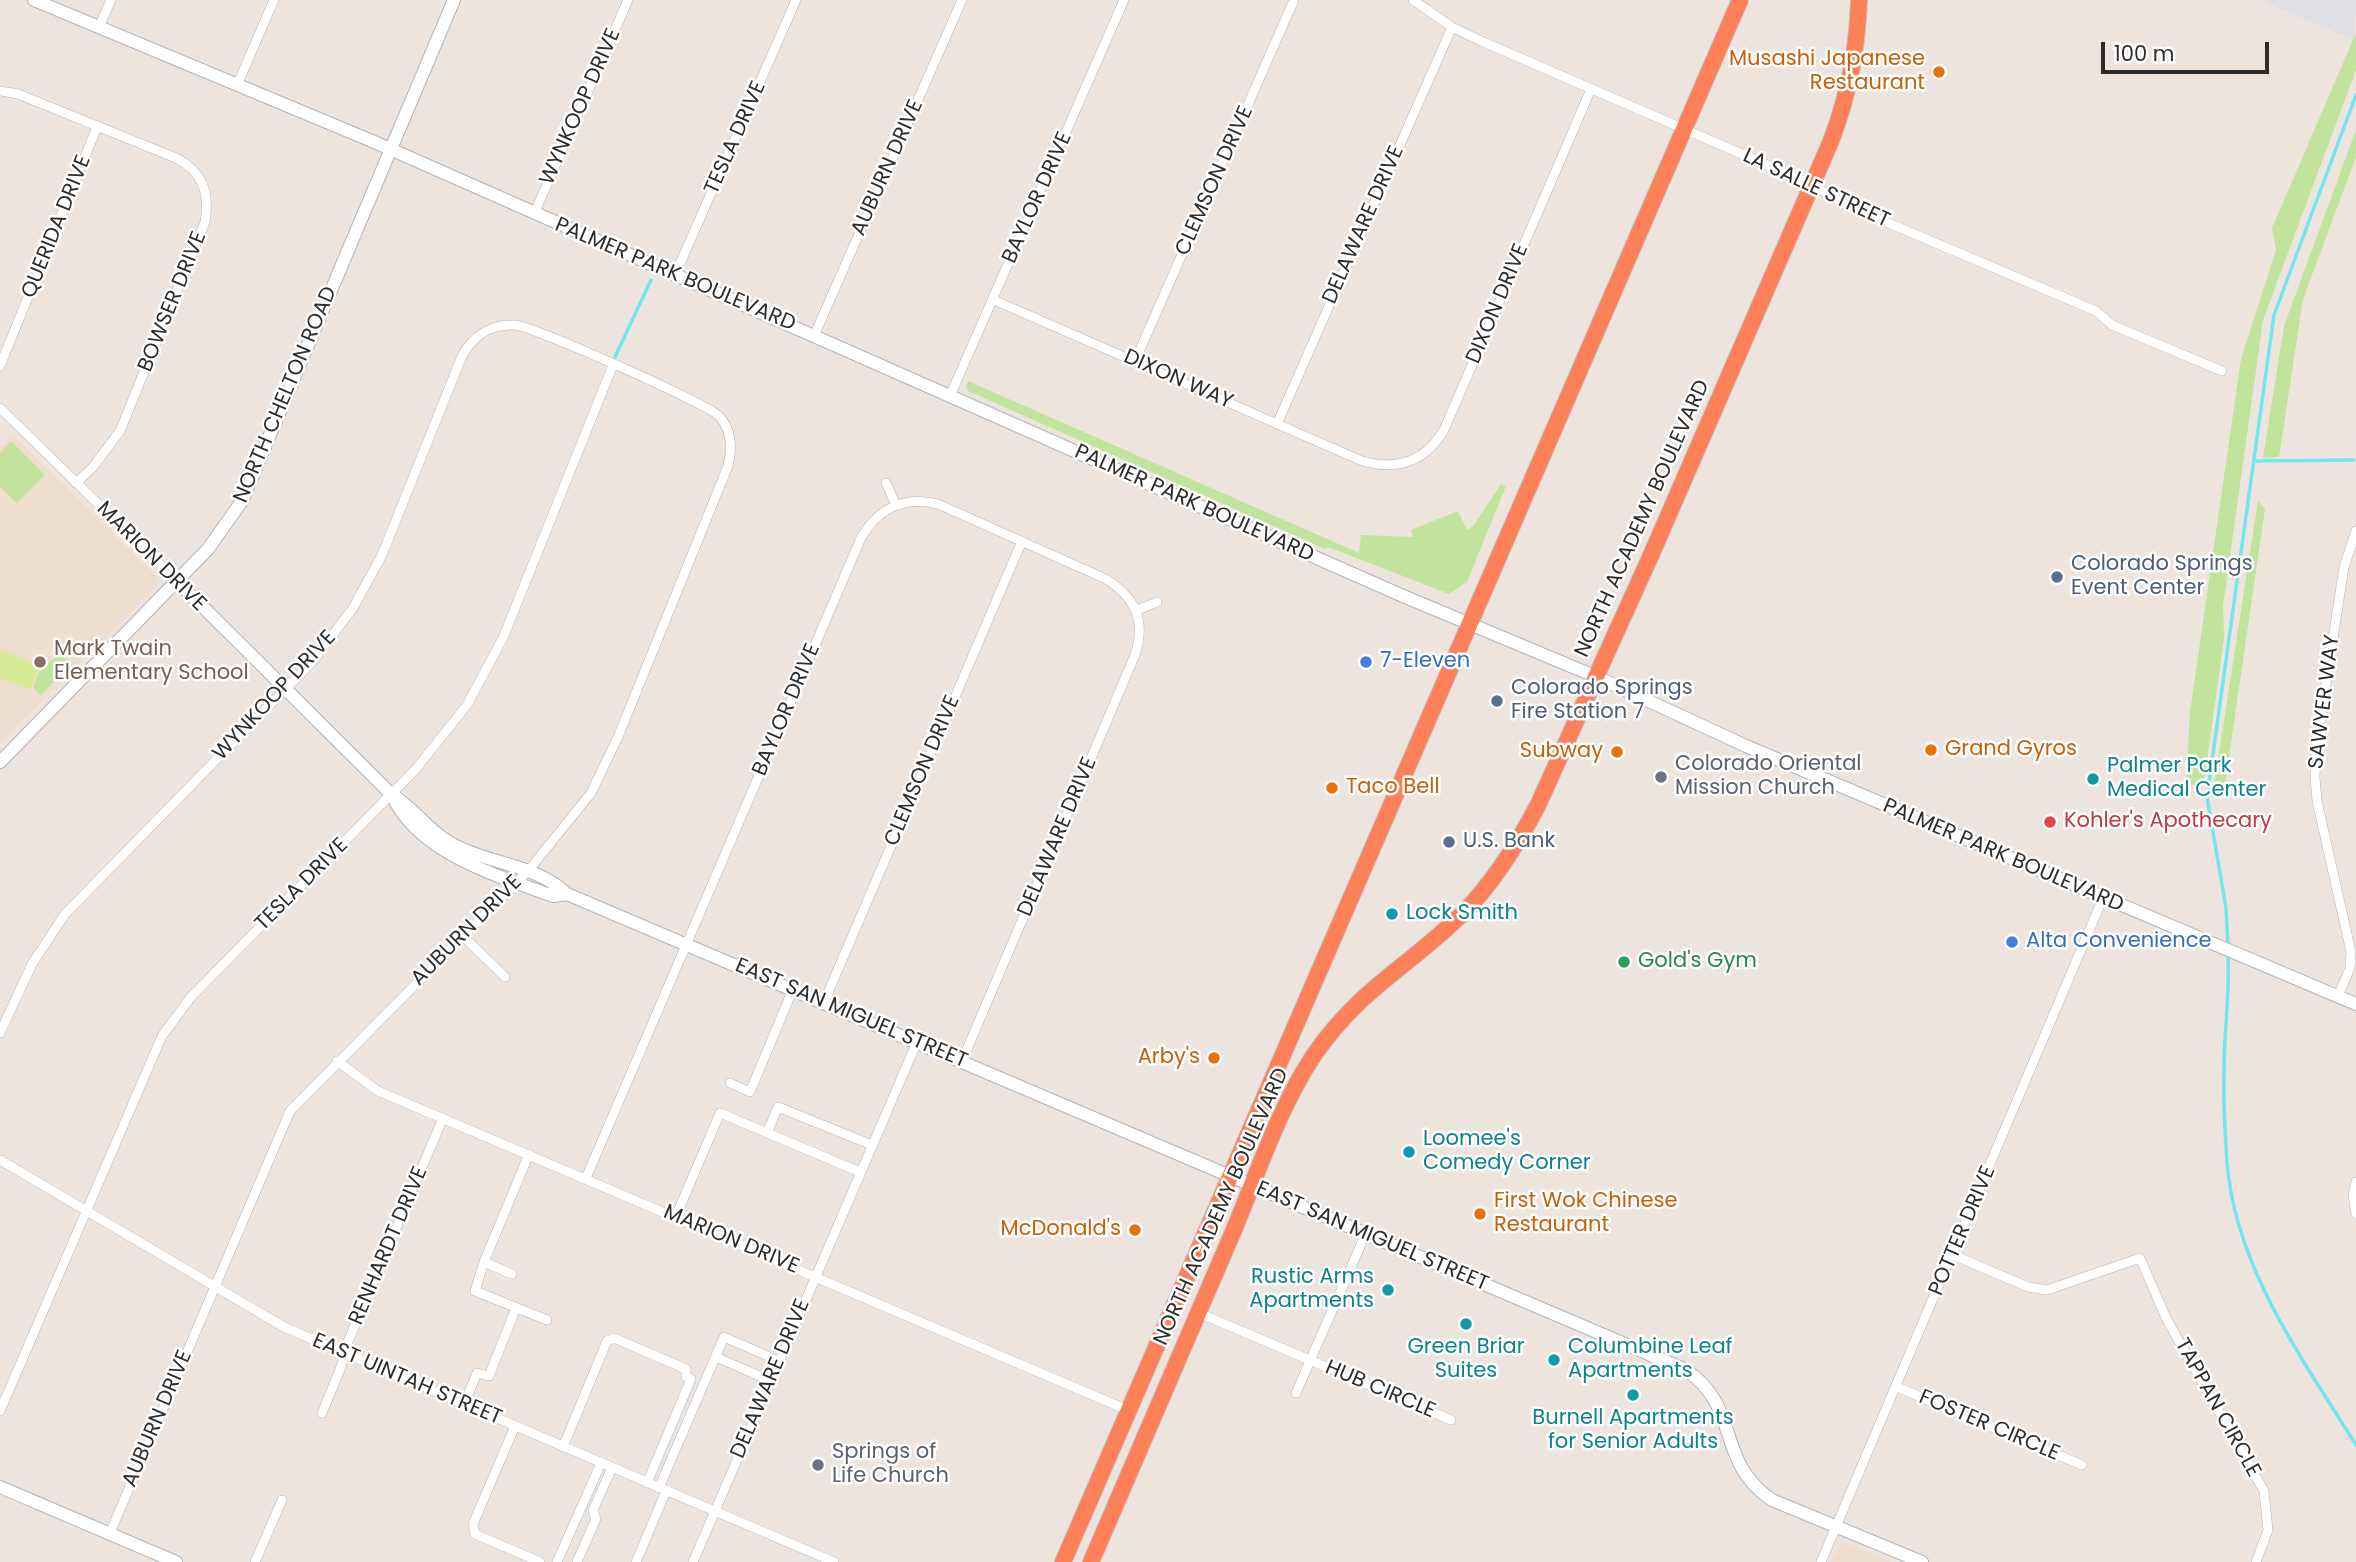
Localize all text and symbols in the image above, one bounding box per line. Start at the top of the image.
street label: WYNKOOP DRIVE [535,25,627,189]
scale bar [2104,28,2272,72]
text: 100 m [2114,39,2174,68]
place label: Musashi Japanese Restaurant [1729,47,1925,97]
marker: Musashi Japanese Restaurant [1931,64,1947,80]
street label: TESLA DRIVE [700,78,772,198]
street label: AUBURN DRIVE [847,96,929,240]
street label: CLEMSON DRIVE [1171,102,1259,260]
street label: BAYLOR DRIVE [998,128,1078,268]
street label: DELAWARE DRIVE [1318,142,1410,308]
street label: LA SALLE STREET [1739,144,1893,234]
street label: QUERIDA DRIVE [17,152,97,302]
street label: PALMER PARK BOULEVARD [551,213,799,337]
street label: BOWSER DRIVE [133,228,213,376]
street label: DIXON DRIVE [1461,240,1535,368]
street label: NORTH CHELTON ROAD [229,283,343,507]
street label: DIXON WAY [1120,345,1236,415]
street label: NORTH ACADEMY BOULEVARD [1570,376,1716,662]
street label: PALMER PARK BOULEVARD [1070,440,1318,568]
street label: MARION DRIVE [91,497,211,617]
place label: Colorado Springs Event Center [2071,552,2253,602]
marker: Colorado Springs Event Center [2049,569,2065,585]
street label: WYNKOOP DRIVE [208,626,342,766]
street label: SAWYER WAY [2304,633,2346,771]
place label: Mark Twain Elementary School [54,637,249,687]
street label: BAYLOR DRIVE [748,640,826,780]
place label: 7-Eleven [1380,649,1470,675]
marker: Mark Twain Elementary School [32,654,48,670]
marker: 7-Eleven [1358,654,1374,670]
place label: Colorado Springs Fire Station 7 [1511,676,1693,726]
street label: CLEMSON DRIVE [880,692,966,850]
marker: Colorado Springs Fire Station 7 [1489,693,1505,709]
place label: Grand Gyros [1945,737,2077,763]
place label: Subway [1520,739,1603,765]
marker: Grand Gyros [1923,742,1939,758]
marker: Subway [1609,744,1625,760]
place label: Colorado Oriental Mission Church [1675,752,1862,802]
street label: DELAWARE DRIVE [1013,754,1103,920]
place label: Palmer Park Medical Center [2107,754,2266,804]
marker: Colorado Oriental Mission Church [1653,769,1669,785]
marker: Palmer Park Medical Center [2085,771,2101,787]
place label: Taco Bell [1346,775,1440,801]
marker: Taco Bell [1324,780,1340,796]
street label: PALMER PARK BOULEVARD [1879,794,2127,918]
place label: Kohler's Apothecary [2064,809,2272,835]
marker: Kohler's Apothecary [2042,814,2058,830]
place label: U.S. Bank [1463,829,1555,855]
street label: TESLA DRIVE [250,833,354,937]
marker: U.S. Bank [1441,834,1457,850]
street label: AUBURN DRIVE [406,870,528,992]
place label: Lock Smith [1406,901,1518,927]
marker: Lock Smith [1384,906,1400,922]
place label: Alta Convenience [2026,929,2211,955]
marker: Alta Convenience [2004,934,2020,950]
place label: Gold's Gym [1638,949,1757,975]
street label: EAST SAN MIGUEL STREET [731,954,971,1074]
marker: Gold's Gym [1616,954,1632,970]
place label: Arby's [1138,1045,1200,1071]
marker: Arby's [1206,1050,1222,1066]
street label: NORTH ACADEMY BOULEVARD [1149,1064,1295,1350]
place label: Loomee's Comedy Corner [1423,1127,1591,1177]
marker: Loomee's Comedy Corner [1401,1144,1417,1160]
street label: POTTER DRIVE [1924,1162,2002,1300]
street label: RENHARDT DRIVE [344,1163,434,1329]
street label: EAST SAN MIGUEL STREET [1252,1177,1492,1297]
place label: First Wok Chinese Restaurant [1494,1189,1677,1239]
street label: MARION DRIVE [659,1200,803,1280]
marker: First Wok Chinese Restaurant [1472,1206,1488,1222]
place label: McDonald's [1001,1217,1121,1243]
marker: McDonald's [1127,1222,1143,1238]
place label: Rustic Arms Apartments [1249,1265,1374,1315]
marker: Rustic Arms Apartments [1380,1282,1396,1298]
street label: DELAWARE DRIVE [726,1296,816,1462]
marker: Green Briar Suites [1458,1316,1474,1332]
street label: EAST UINTAH STREET [308,1329,506,1431]
street label: TAPPAN CIRCLE [2169,1334,2265,1482]
place label: Green Briar Suites [1407,1335,1525,1385]
place label: Columbine Leaf Apartments [1568,1335,1733,1385]
street label: AUBURN DRIVE [118,1347,198,1491]
marker: Columbine Leaf Apartments [1546,1352,1562,1368]
street label: HUB CIRCLE [1321,1355,1439,1425]
street label: FOSTER CIRCLE [1915,1385,2063,1467]
marker: Burnell Apartments for Senior Adults [1625,1387,1641,1403]
place label: Burnell Apartments for Senior Adults [1532,1406,1734,1456]
place label: Springs of Life Church [832,1440,949,1490]
marker: Springs of Life Church [810,1457,826,1473]

